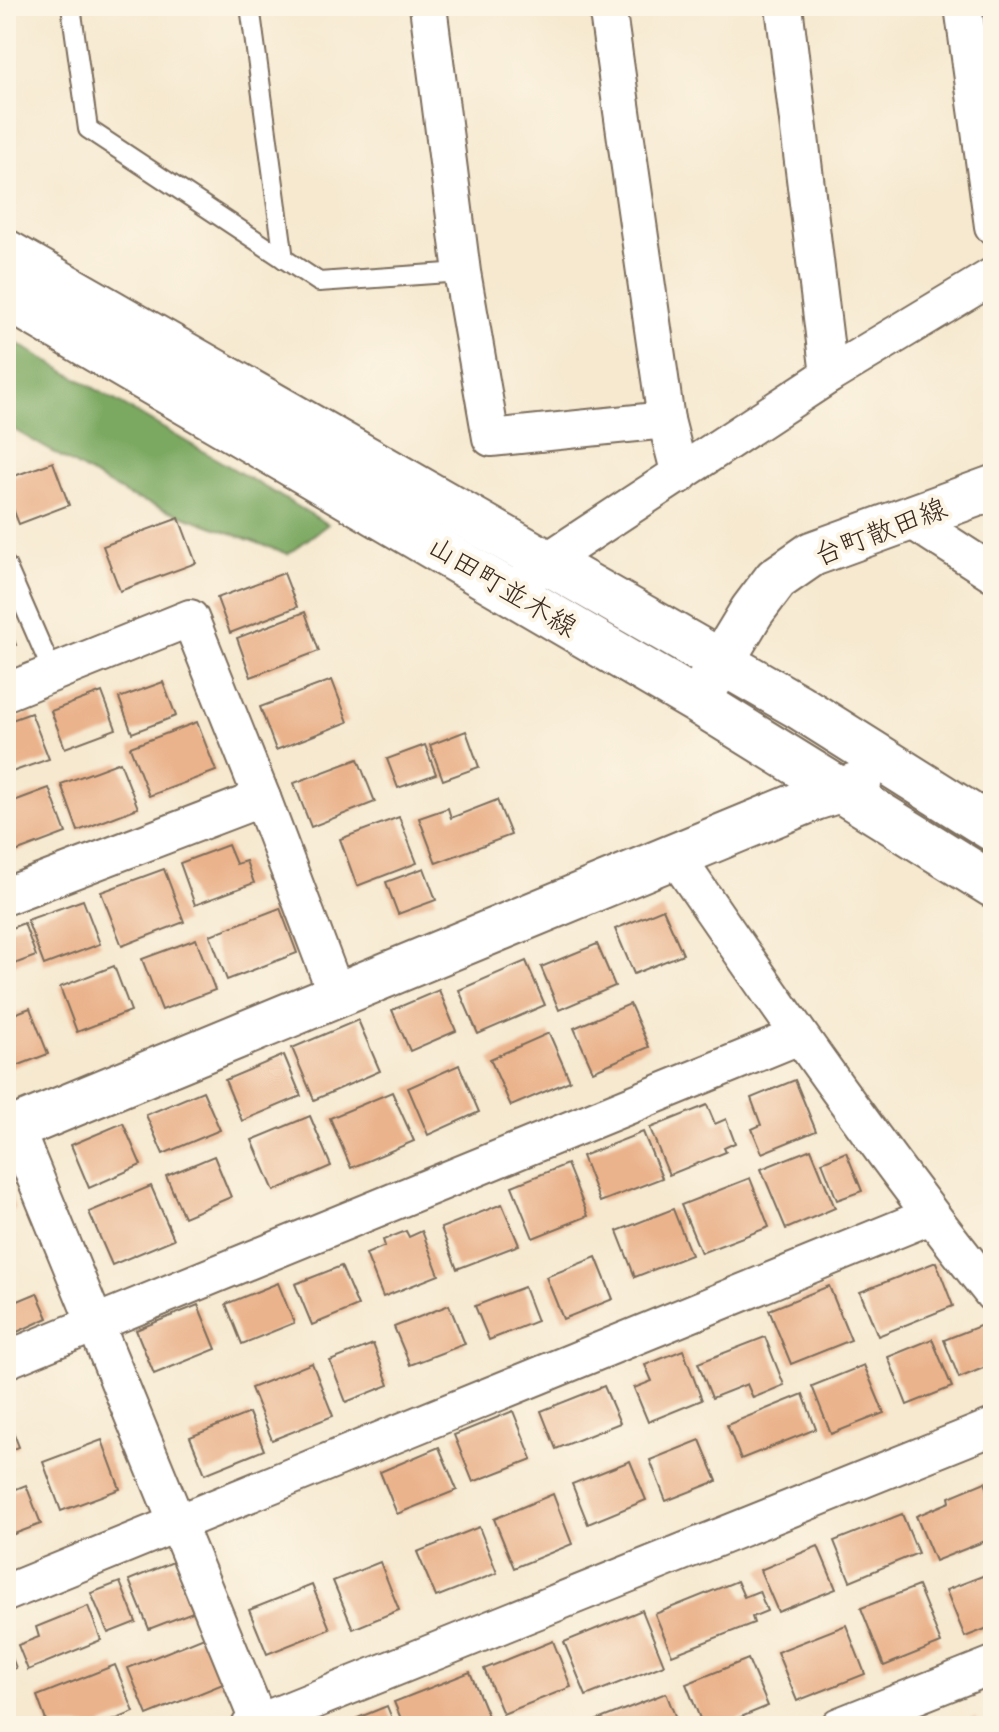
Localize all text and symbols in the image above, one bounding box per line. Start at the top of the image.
street label: 台町散田線 [809,490,951,572]
street label: 山田町並木線 [422,528,584,644]

